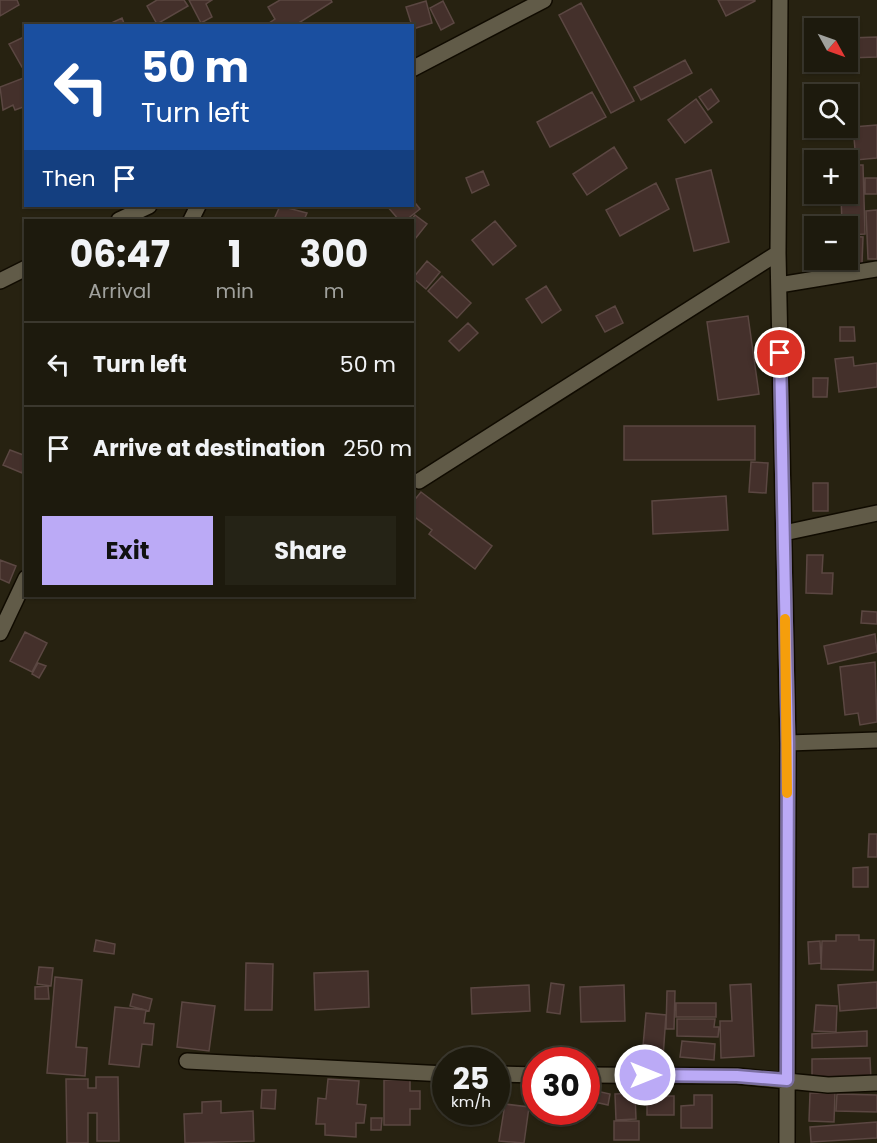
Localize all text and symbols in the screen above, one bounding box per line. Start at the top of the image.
north arrow [804,18,858,72]
map controls [804,18,858,270]
text: 50 m [141,38,249,97]
icon: left [42,48,120,126]
button: search [804,84,858,138]
text: Turn left [141,94,250,131]
button: + [804,150,858,204]
icon: arrive [108,162,141,195]
text: Then [42,163,96,194]
button: − [804,216,858,270]
text: 06:47 [70,229,170,280]
text: 1 [228,229,242,280]
text: 300 [300,229,368,280]
text: Arrival [88,277,151,305]
text: min [216,277,254,305]
text: m [324,277,344,305]
pin [754,327,805,378]
icon: arrive [763,336,796,369]
icon: left [42,348,75,381]
text: Turn left [93,349,187,380]
text: 50 m [340,349,396,380]
icon: arrive [42,432,75,465]
text: Arrive at destination [93,433,325,464]
text: 250 m [343,433,412,464]
button: Exit [42,516,213,585]
button: Share [225,516,396,585]
position arrow [613,1043,677,1107]
speed limit sign: 30 [522,1047,600,1125]
text: 25 [453,1057,489,1100]
text: km/h [451,1091,491,1112]

